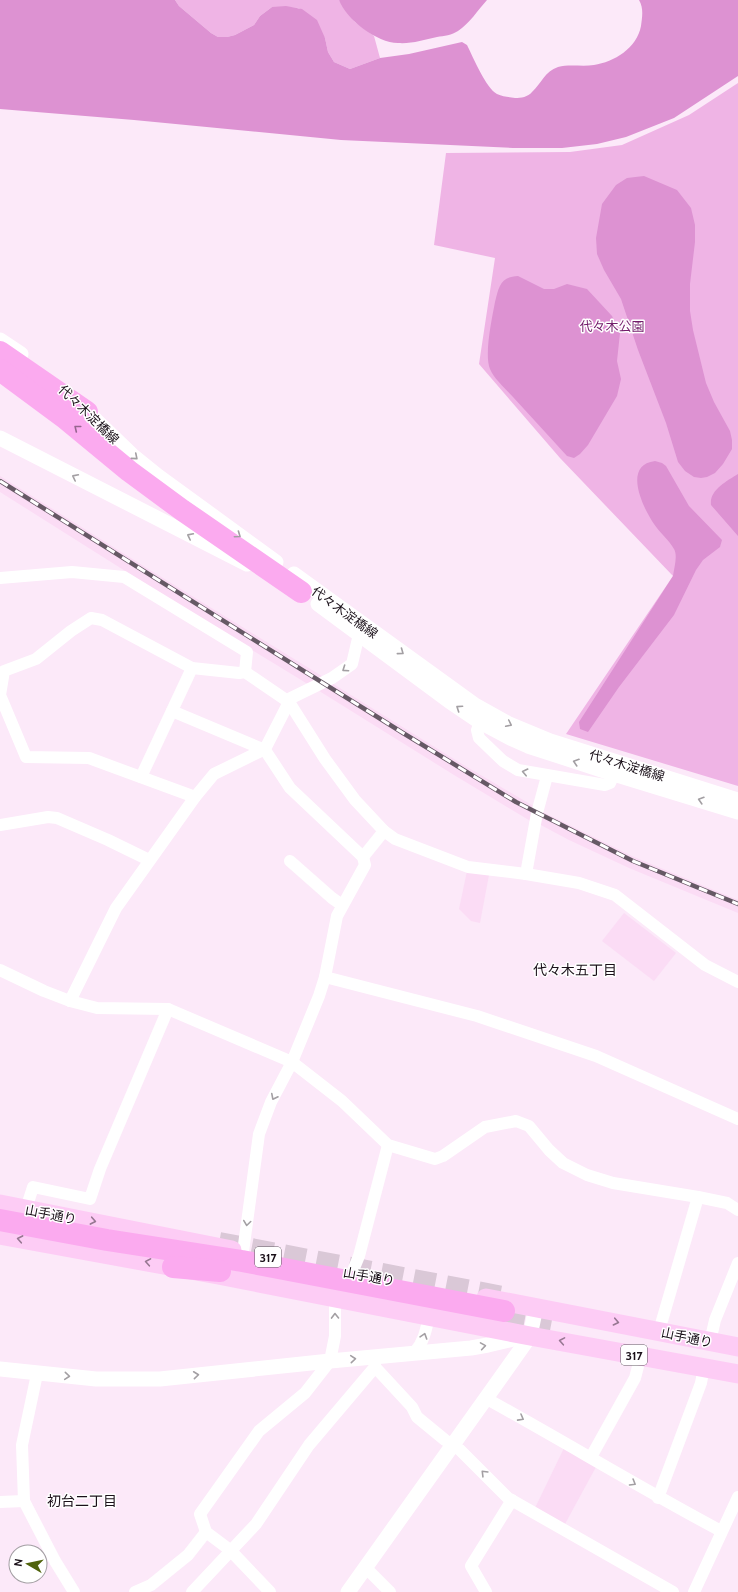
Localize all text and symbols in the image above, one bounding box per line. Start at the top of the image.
park label: 代々木公園 [579,318,645,334]
street label: 代々木淀橋線 [55,381,123,447]
one-way arrow [75,426,82,433]
one-way arrow [130,452,137,459]
one-way arrow [72,474,79,482]
one-way arrow [234,530,241,537]
one-way arrow [187,533,195,541]
street label: 代々木淀橋線 [309,583,381,641]
one-way arrow [396,647,403,654]
one-way arrow [342,664,349,672]
one-way arrow [456,705,463,713]
one-way arrow [504,719,512,727]
street label: 代々木淀橋線 [587,746,667,784]
one-way arrow [573,758,580,767]
one-way arrow [522,768,529,777]
one-way arrow [697,796,704,805]
district label: 代々木五丁目 [533,961,617,979]
one-way arrow [271,1093,279,1100]
street label: 山手通り [24,1201,78,1227]
one-way arrow [90,1217,97,1225]
one-way arrow [243,1220,252,1226]
one-way arrow [17,1235,23,1243]
road number: 317 [255,1247,281,1267]
one-way arrow [144,1258,151,1267]
street label: 山手通り [342,1264,396,1288]
one-way arrow [331,1313,339,1319]
one-way arrow [613,1318,619,1326]
street label: 山手通り [660,1324,714,1350]
one-way arrow [419,1332,428,1339]
one-way arrow [559,1338,565,1346]
one-way arrow [480,1342,486,1351]
road number: 317 [621,1345,647,1365]
one-way arrow [350,1354,356,1363]
one-way arrow [193,1371,199,1380]
one-way arrow [64,1372,70,1381]
one-way arrow [517,1413,524,1420]
one-way arrow [481,1470,489,1478]
one-way arrow [629,1478,636,1485]
district label: 初台二丁目 [47,1492,117,1510]
north arrow [8,1544,48,1584]
text: N [11,1557,26,1567]

